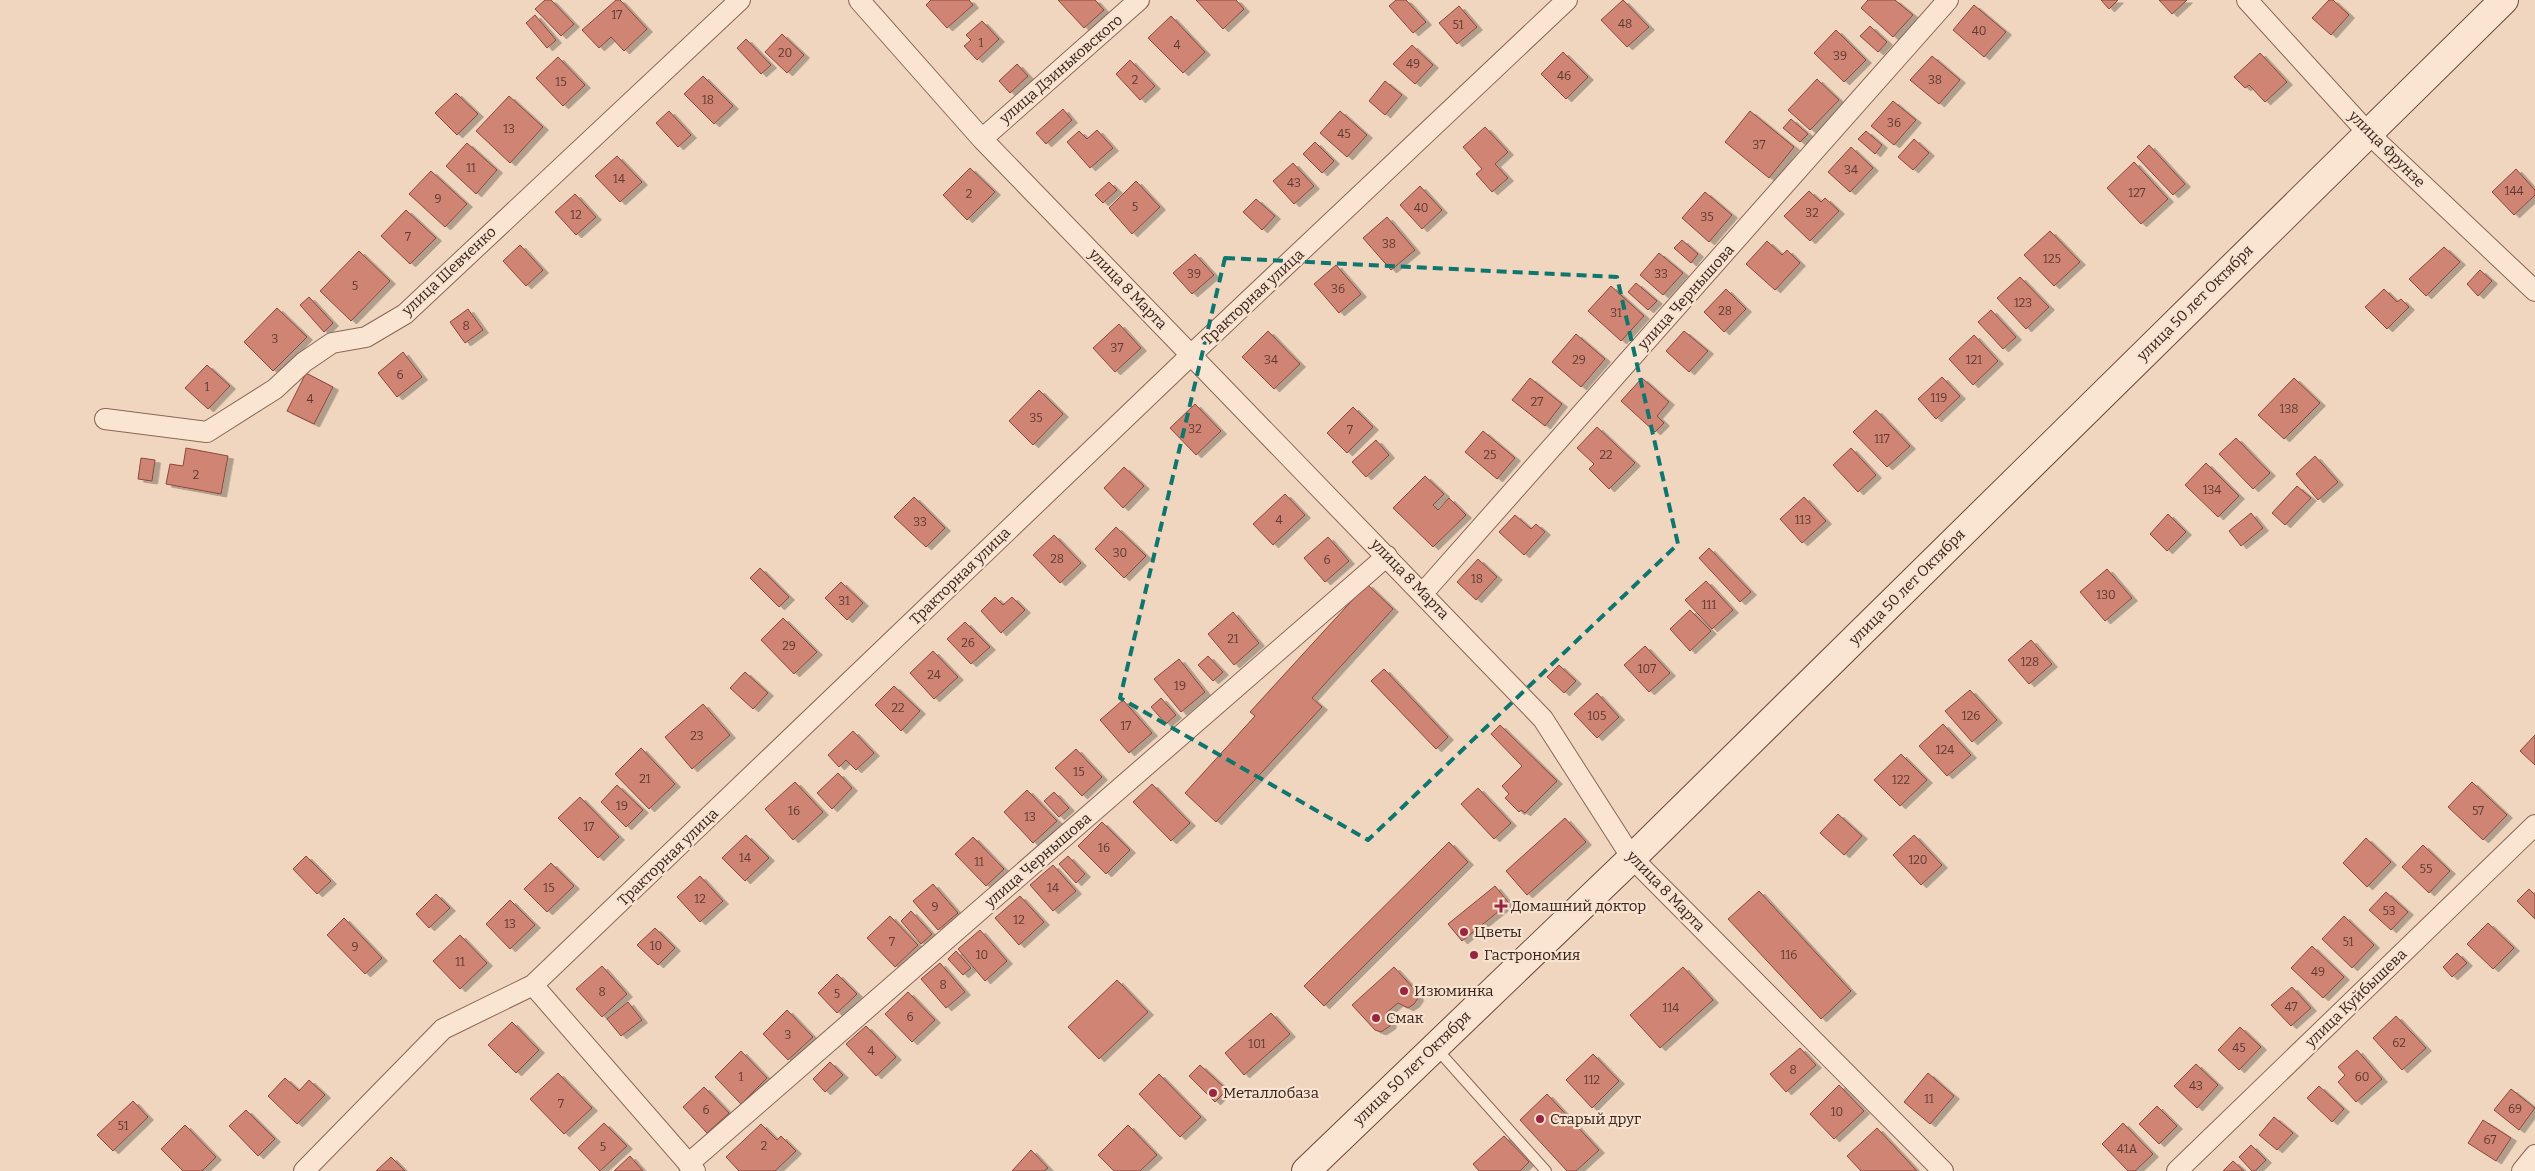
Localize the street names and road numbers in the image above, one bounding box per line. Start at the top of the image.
street label: улица Дзиньковского [995,11,1126,128]
street label: улица Фрунзе [2344,106,2429,191]
street label: улица Шевченко [397,223,500,320]
street label: улица Чернышова [1633,241,1738,354]
street label: улица 50 лет Октября [2133,241,2257,365]
street label: улица 8 Марта [1084,244,1171,333]
street label: Тракторная улица [1198,245,1308,349]
street label: Тракторная улица [906,523,1014,629]
street label: улица 50 лет Октября [1845,525,1969,649]
street label: улица 8 Марта [1366,534,1453,623]
street label: Тракторная улица [614,804,722,910]
street label: улица Чернышова [980,809,1095,912]
street label: улица 8 Марта [1622,846,1709,935]
street label: улица Куйбышева [2301,945,2410,1052]
street label: улица 50 лет Октября [1349,1007,1475,1130]

